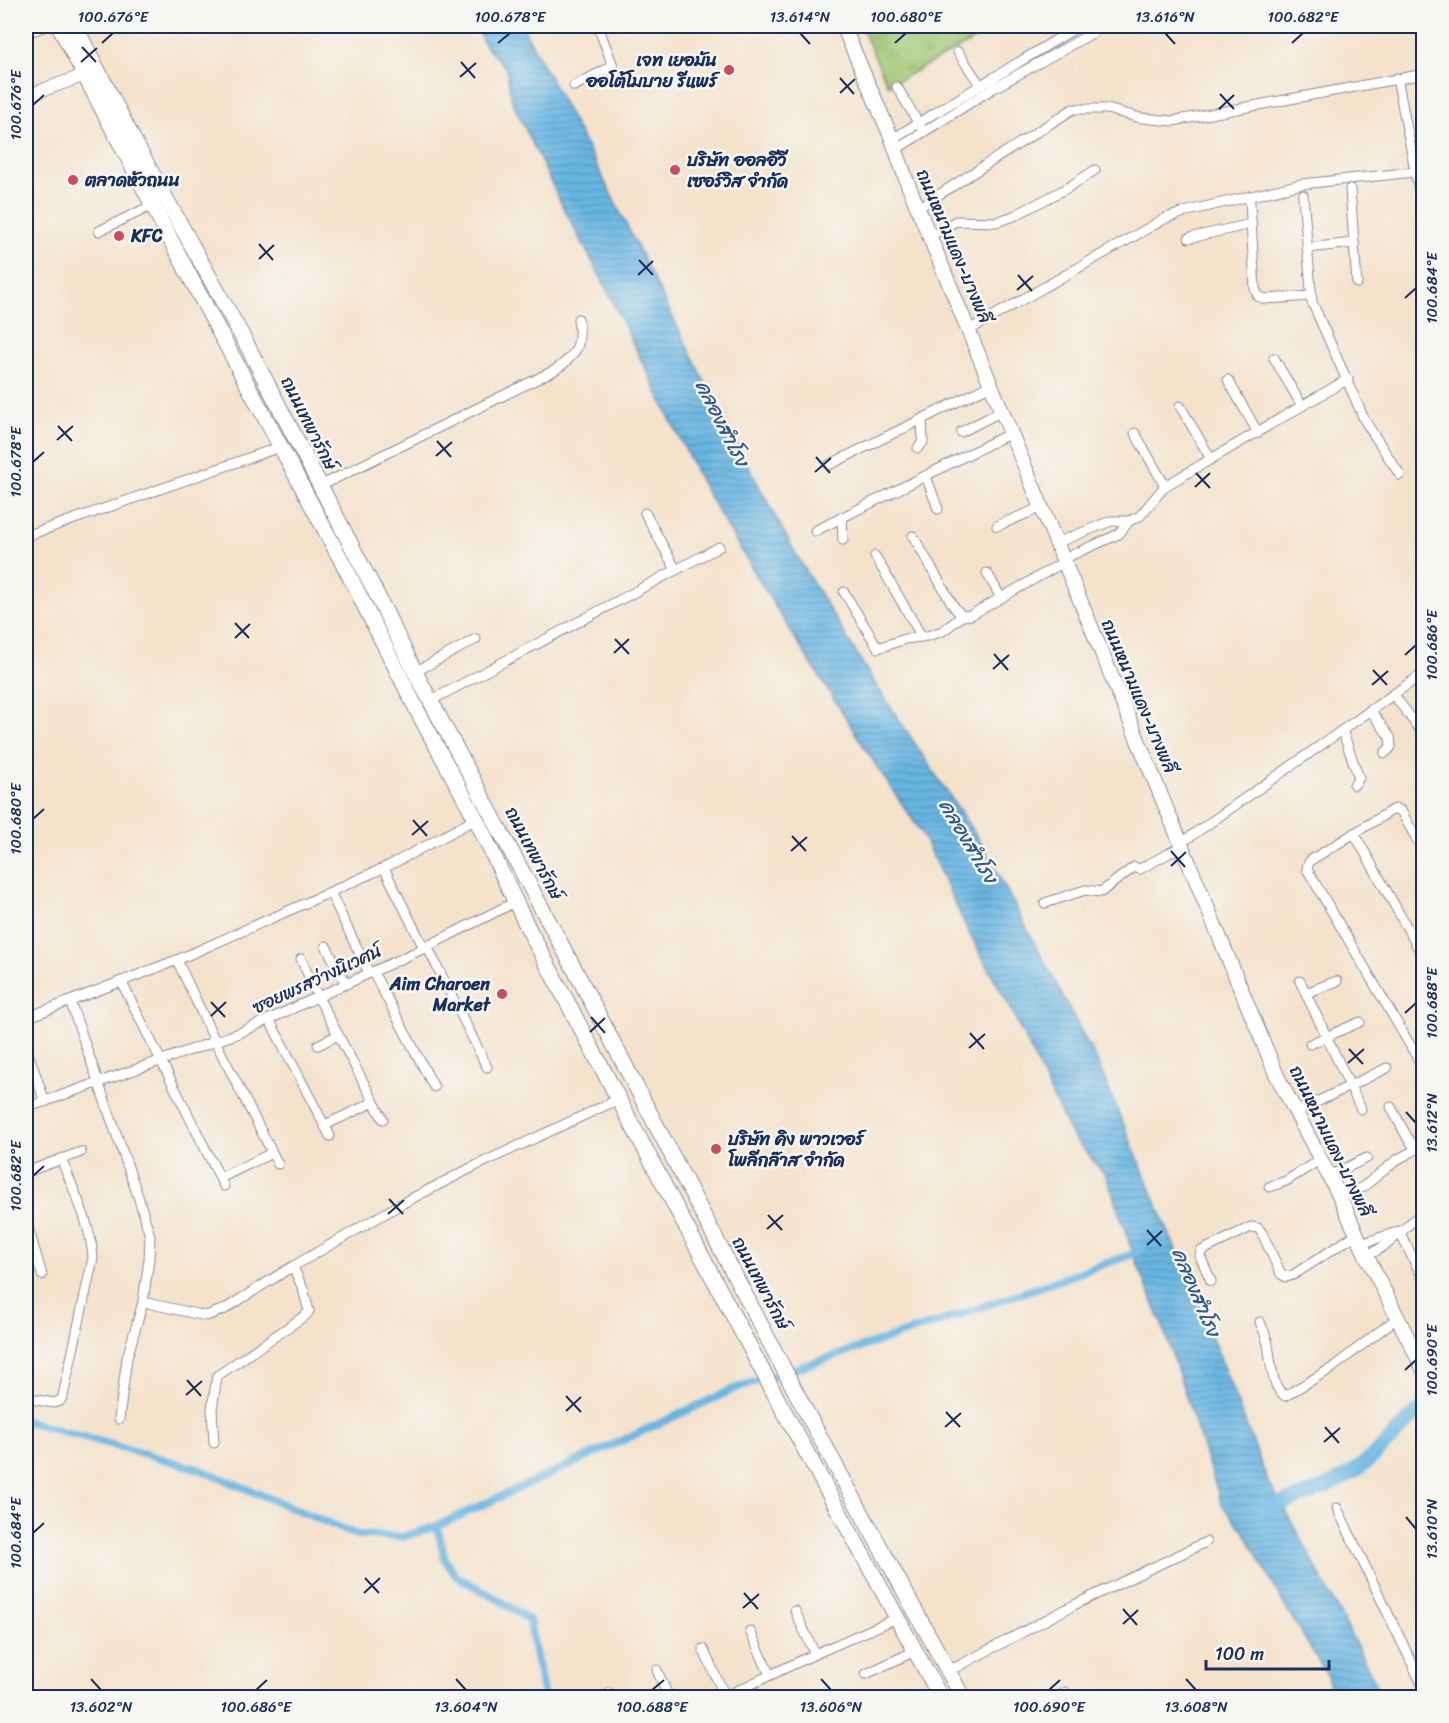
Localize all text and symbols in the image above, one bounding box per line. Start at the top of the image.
text: 100.676°E [78,4,150,30]
text: 100.678°E [475,4,547,30]
text: 13.614°N [770,4,831,30]
text: 100.680°E [870,4,944,30]
text: 13.616°N [1135,4,1195,30]
text: 100.682°E [1268,4,1340,30]
place label: เจท เยอมัน ออโต้โมบาย รีแพร์ [585,44,721,97]
marker: เจท เยอมัน ออโต้โมบาย รีแพร์ [722,63,736,77]
text: 100.676°E [3,68,29,140]
place label: บริษัท ออลอีวี เซอร์วิส จำกัด [686,144,789,197]
marker: บริษัท ออลอีวี เซอร์วิส จำกัด [668,163,682,177]
place label: ตลาดหัวถนน [84,164,180,196]
street label: ถนนหนามแดง-บางพลี [907,164,1002,330]
marker: ตลาดหัวถนน [66,173,80,187]
place label: KFC [130,220,163,252]
marker: KFC [112,229,126,243]
text: 100.684°E [1419,251,1445,324]
street label: ถนนเทพารักษ์ [272,370,348,479]
water label: คลองสำโรง [685,374,760,475]
text: 100.678°E [3,425,29,497]
text: 100.686°E [1419,608,1445,680]
street label: ถนนหนามแดง-บางพลี [1092,614,1187,780]
text: 100.680°E [3,781,29,855]
water label: คลองสำโรง [929,792,1008,892]
street label: ถนนเทพารักษ์ [496,800,574,908]
street label: ซอยพรสว่างนิเวศน์ [247,934,390,1023]
text: 100.688°E [1419,966,1445,1039]
place label: Aim Charoen Market [389,968,492,1021]
marker: Aim Charoen Market [495,987,509,1001]
street label: ถนนหนามแดง-บางพลี [1280,1060,1383,1224]
text: 13.612°N [1419,1093,1445,1153]
place label: บริษัท คิง พาวเวอร์ โพลีกล๊าส จำกัด [727,1123,868,1176]
text: 100.682°E [3,1139,29,1211]
marker: บริษัท คิง พาวเวอร์ โพลีกล๊าส จำกัด [709,1142,723,1156]
street label: ถนนเทพารักษ์ [723,1230,801,1338]
water label: คลองสำโรง [1162,1242,1231,1344]
text: 100.690°E [1419,1322,1445,1396]
text: 100.684°E [3,1496,29,1569]
text: 13.610°N [1419,1498,1445,1559]
scale bar [1206,1633,1329,1671]
text: 100 m [1215,1638,1264,1670]
text: 13.602°N [70,1694,133,1720]
text: 100.686°E [221,1694,293,1720]
text: 13.604°N [434,1694,498,1720]
text: 100.688°E [616,1694,689,1720]
text: 13.606°N [800,1694,863,1720]
text: 100.690°E [1013,1694,1087,1720]
text: 13.608°N [1164,1694,1228,1720]

